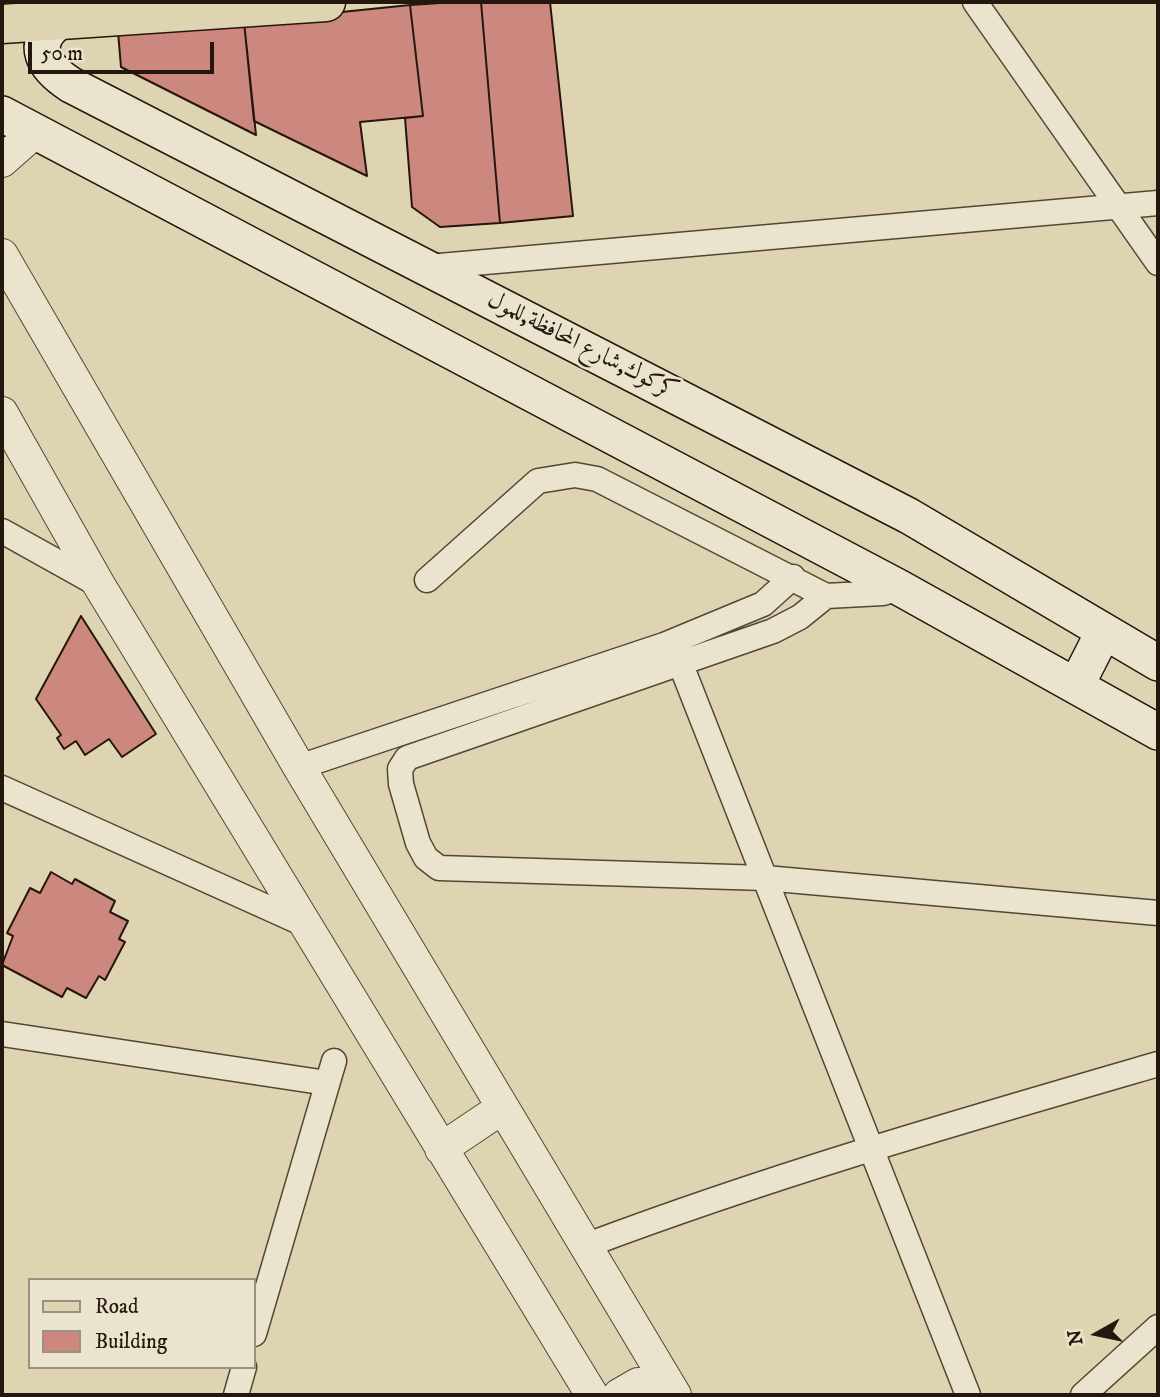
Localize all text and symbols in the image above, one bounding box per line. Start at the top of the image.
scale bar [32,28,217,72]
text: 50 m [41,41,83,67]
street label: كركوك,شارع المحافظة,للمول [482,287,682,407]
legend [28,1278,256,1369]
text: Road [95,1294,139,1320]
north arrow [1062,1299,1132,1369]
text: N [1063,1328,1088,1347]
text: Building [95,1329,167,1355]

